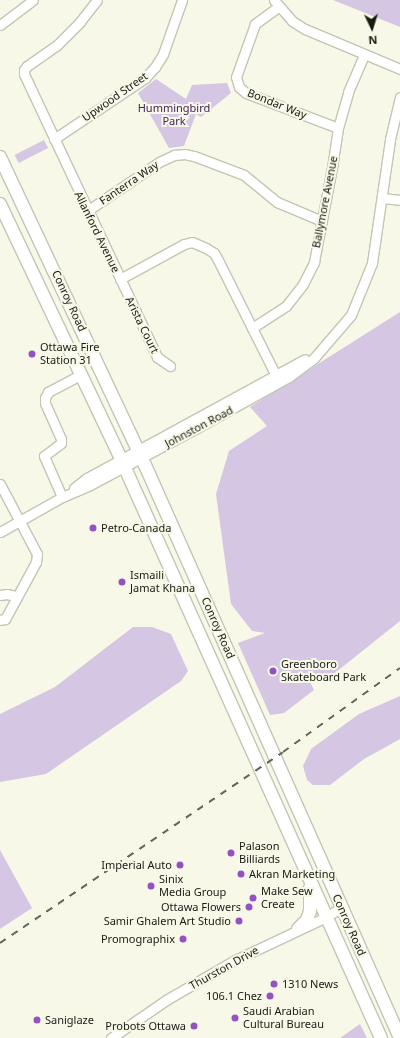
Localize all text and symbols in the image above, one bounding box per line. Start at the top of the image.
north arrow [352,8,392,48]
text: N [368,33,378,48]
street label: Upwood Street [80,70,150,124]
street label: Bondar Way [245,86,309,122]
park label: Hummingbird Park [138,102,210,128]
street label: Ballymore Avenue [310,155,340,249]
street label: Fanterra Way [97,158,161,208]
street label: Allanford Avenue [72,189,122,275]
street label: Conroy Road [49,268,89,334]
street label: Arista Court [123,294,161,356]
place label: Ottawa Fire Station 31 [40,341,99,367]
marker: Ottawa Fire Station 31 [27,349,37,359]
street label: Johnston Road [163,404,235,450]
place label: Petro-Canada [101,521,171,535]
marker: Petro-Canada [88,523,98,533]
place label: Ismaili Jamat Khana [130,569,195,595]
marker: Ismaili Jamat Khana [117,577,127,587]
street label: Conroy Road [199,595,237,661]
place label: Greenboro Skateboard Park [281,658,366,684]
marker: Greenboro Skateboard Park [268,666,278,676]
place label: Palason Billiards [239,840,280,866]
marker: Palason Billiards [226,848,236,858]
place label: Imperial Auto [101,858,172,872]
marker: Imperial Auto [175,860,185,870]
place label: Akran Marketing [249,867,335,881]
marker: Akran Marketing [236,869,246,879]
place label: Sinix Media Group [159,873,226,899]
marker: Sinix Media Group [146,881,156,891]
place label: Make Sew Create [261,885,313,911]
street label: Conroy Road [330,892,368,958]
marker: Make Sew Create [248,893,258,903]
place label: Ottawa Flowers [161,900,241,914]
marker: Ottawa Flowers [244,902,254,912]
place label: Samir Ghalem Art Studio [104,914,231,928]
marker: Samir Ghalem Art Studio [234,916,244,926]
place label: Promographix [101,932,175,946]
marker: Promographix [178,934,188,944]
street label: Thurston Drive [187,944,261,992]
place label: 1310 News [282,977,338,991]
marker: 1310 News [269,979,279,989]
place label: 106.1 Chez [206,989,262,1003]
marker: 106.1 Chez [265,991,275,1001]
place label: Saudi Arabian Cultural Bureau [243,1005,324,1031]
place label: Saniglaze [45,1013,94,1027]
marker: Saudi Arabian Cultural Bureau [230,1013,240,1023]
marker: Saniglaze [32,1015,42,1025]
place label: Probots Ottawa [105,1019,186,1033]
marker: Probots Ottawa [189,1021,199,1031]

